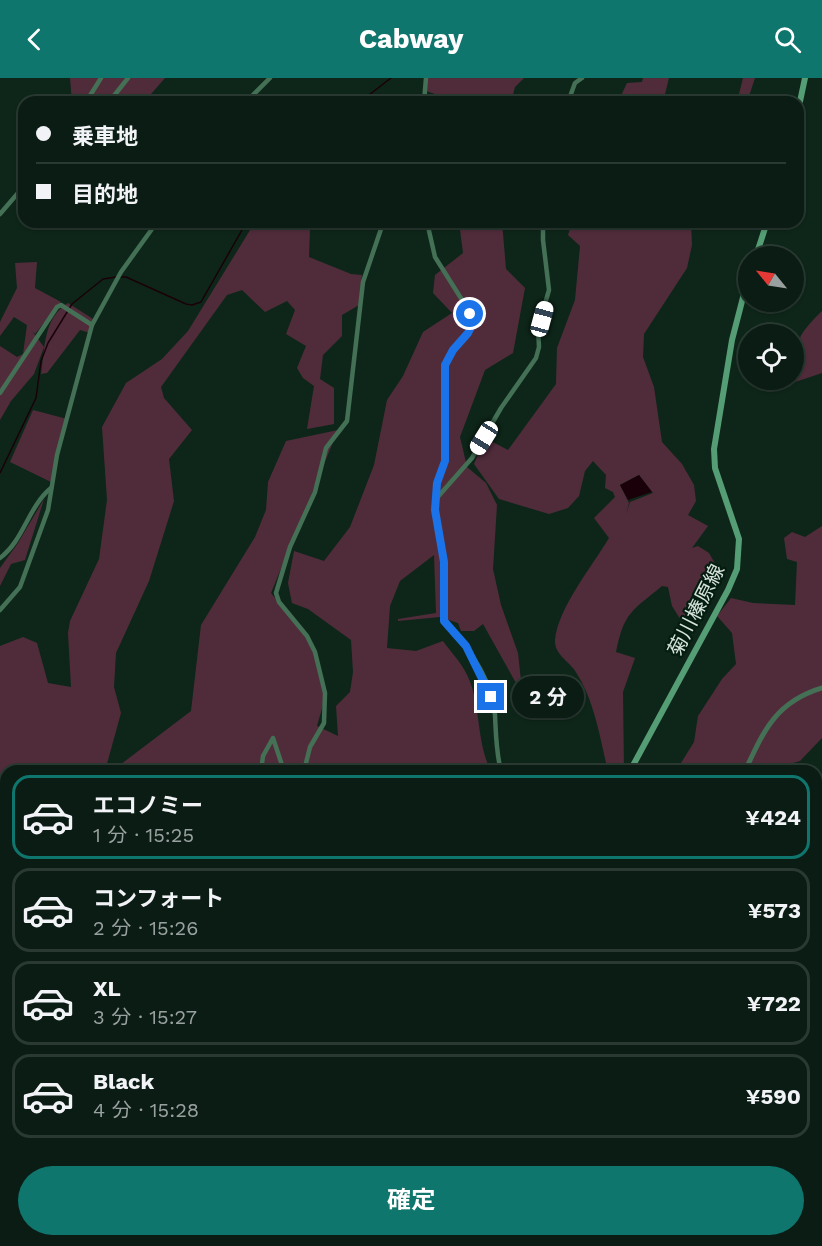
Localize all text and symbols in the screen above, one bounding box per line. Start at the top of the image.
icon: back [18,23,51,56]
text: Cabway [359,23,463,55]
icon: search [771,23,804,56]
text: 乗車地 [72,124,138,149]
text: 目的地 [72,182,138,207]
north arrow [738,246,804,312]
map controls [738,246,804,390]
car [529,299,555,339]
route start [456,300,483,327]
button: locate [738,324,804,390]
car [467,418,501,458]
street label: 菊川榛原線 [663,560,729,660]
callout: 2 分 [512,676,584,718]
route end [477,683,504,710]
text: 2 分 [529,685,567,709]
icon: car [21,790,75,844]
text: エコノミー [93,793,203,818]
text: ¥424 [745,805,801,830]
text: 1 分 · 15:25 [93,823,194,847]
icon: car [21,883,75,937]
text: コンフォート [93,886,224,911]
text: ¥573 [748,898,801,923]
text: 2 分 · 15:26 [93,916,198,940]
icon: car [21,976,75,1030]
text: XL [93,976,121,1001]
text: ¥722 [747,991,801,1016]
text: 3 分 · 15:27 [93,1005,197,1029]
icon: car [21,1069,75,1123]
text: Black [93,1069,154,1094]
text: ¥590 [746,1084,801,1109]
text: 4 分 · 15:28 [93,1098,199,1122]
button: 確定 [18,1166,804,1235]

